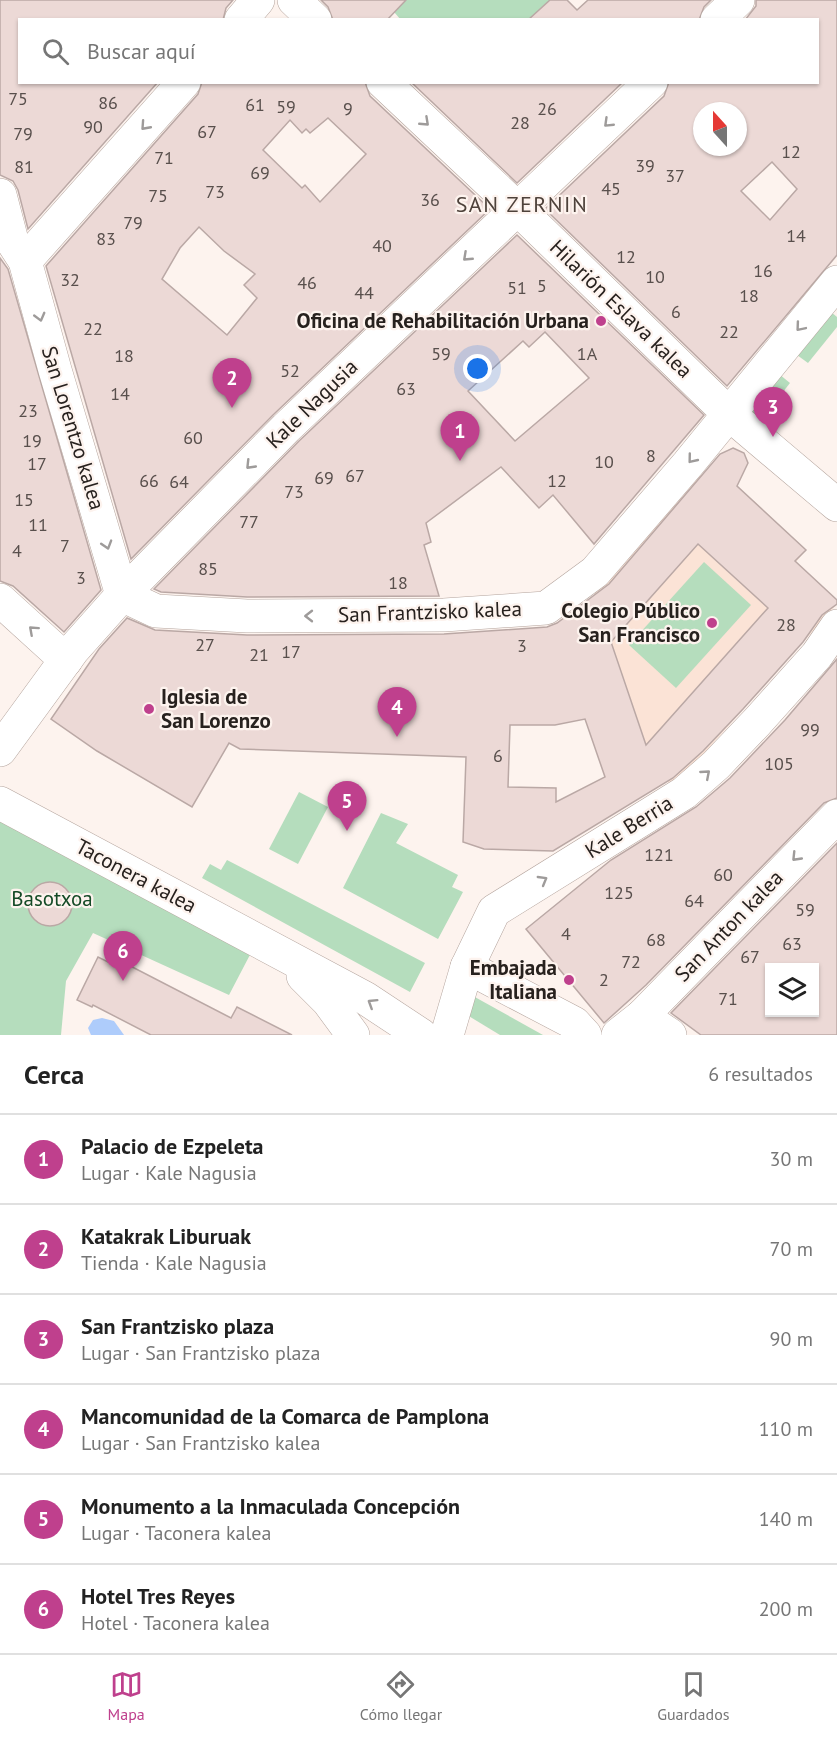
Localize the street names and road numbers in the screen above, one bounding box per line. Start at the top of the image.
street label: Hilarión Eslava kalea [544,234,698,384]
street label: San Lorentzo kalea [36,343,111,513]
street label: Kale Nagusia [260,353,363,454]
street label: San Frantzisko kalea [338,595,522,628]
street label: Kale Berria [580,789,678,864]
street label: Taconera kalea [71,832,201,919]
street label: San Anton kalea [669,864,789,987]

